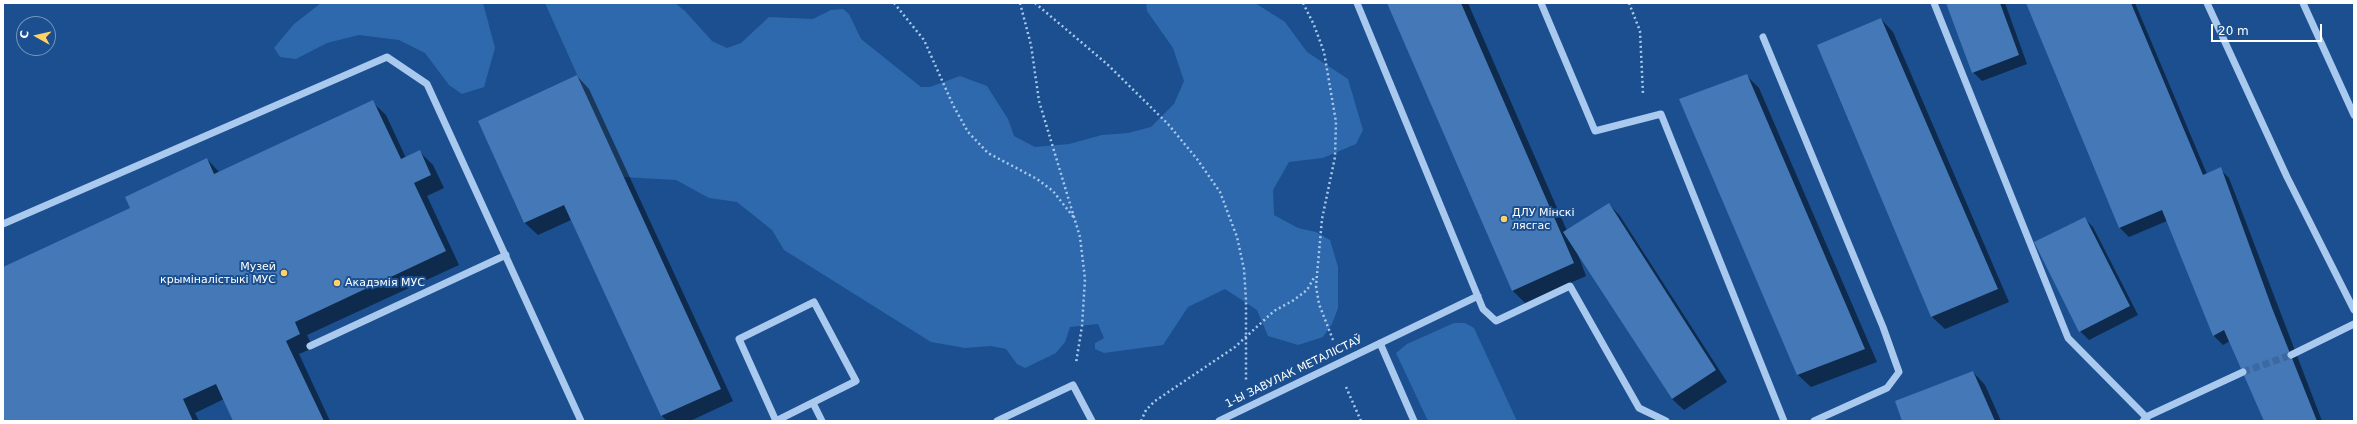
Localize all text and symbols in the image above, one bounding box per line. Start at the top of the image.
north arrow [16,16,56,56]
scale bar [2213,16,2324,42]
text: 20 m [2218,24,2249,38]
text: С [18,30,32,39]
place label: ДЛУ Мінскі лясгас [1512,206,1575,232]
marker: ДЛУ Мінскі лясгас [1499,214,1509,224]
place label: Музей крыміналістыкі МУС [160,260,276,286]
marker: Музей крыміналістыкі МУС [279,268,289,278]
place label: Акадэмія МУС [345,276,425,290]
marker: Акадэмія МУС [332,278,342,288]
street label: 1-Ы ЗАВУЛАК МЕТАЛІСТАЎ [1223,333,1365,411]

